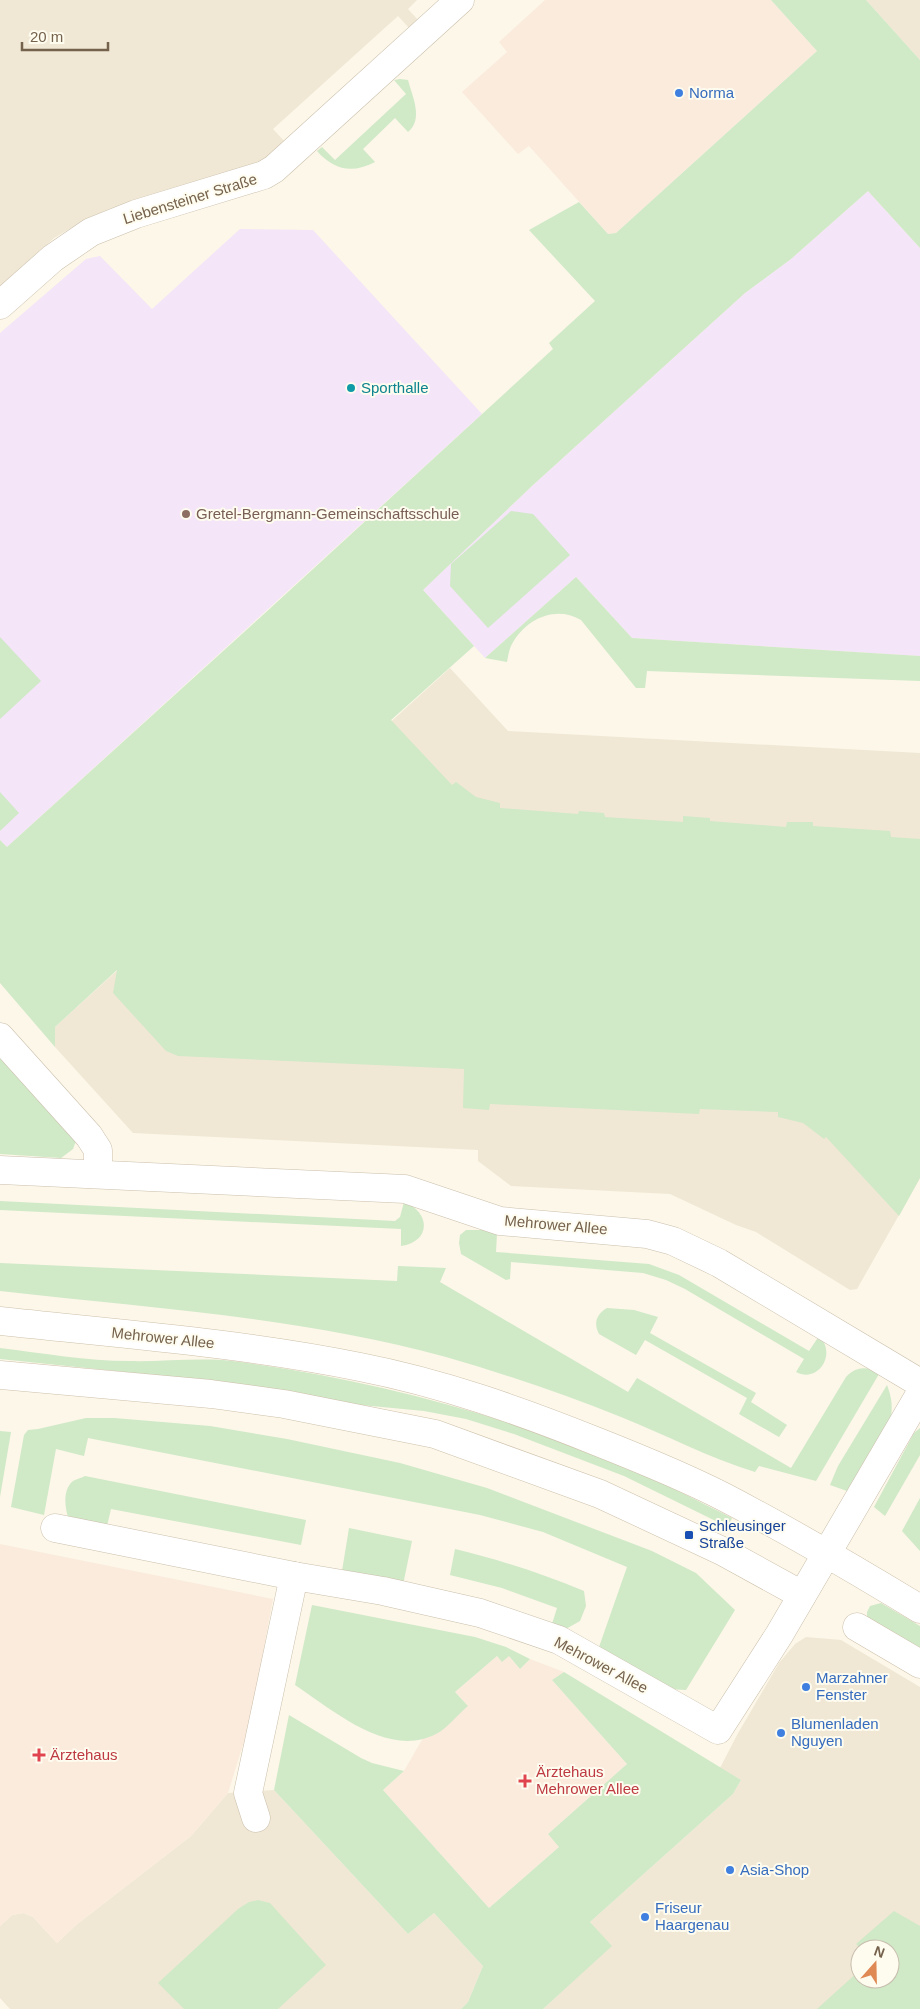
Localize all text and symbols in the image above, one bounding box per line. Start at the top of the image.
scale bar [22,20,109,52]
text: 20 m [30,28,63,45]
place label: Norma [689,84,735,101]
marker: Norma [673,87,685,99]
street label: Liebensteiner Straße [121,170,259,227]
place label: Sporthalle [361,379,429,396]
marker: Sporthalle [345,382,357,394]
place label: Gretel-Bergmann-Gemeinschaftsschule [196,505,459,522]
marker: Gretel-Bergmann-Gemeinschaftsschule [180,508,192,520]
street label: Mehrower Allee [504,1212,608,1237]
street label: Mehrower Allee [111,1324,215,1351]
place label: Schleusinger Straße [699,1517,786,1551]
marker: Schleusinger Straße [683,1529,695,1541]
street label: Mehrower Allee [552,1633,651,1696]
place label: Marzahner Fenster [816,1669,888,1703]
marker: Marzahner Fenster [800,1681,812,1693]
place label: Blumenladen Nguyen [791,1715,879,1749]
marker: Blumenladen Nguyen [775,1727,787,1739]
place label: Ärztehaus [50,1746,118,1763]
marker: Ärztehaus [32,1748,46,1762]
place label: Ärztehaus Mehrower Allee [536,1763,639,1797]
marker: Ärztehaus Mehrower Allee [518,1774,532,1788]
place label: Asia-Shop [740,1861,809,1878]
marker: Asia-Shop [724,1864,736,1876]
place label: Friseur Haargenau [655,1899,729,1933]
marker: Friseur Haargenau [639,1911,651,1923]
north arrow [850,1939,900,1989]
text: N [872,1943,887,1961]

